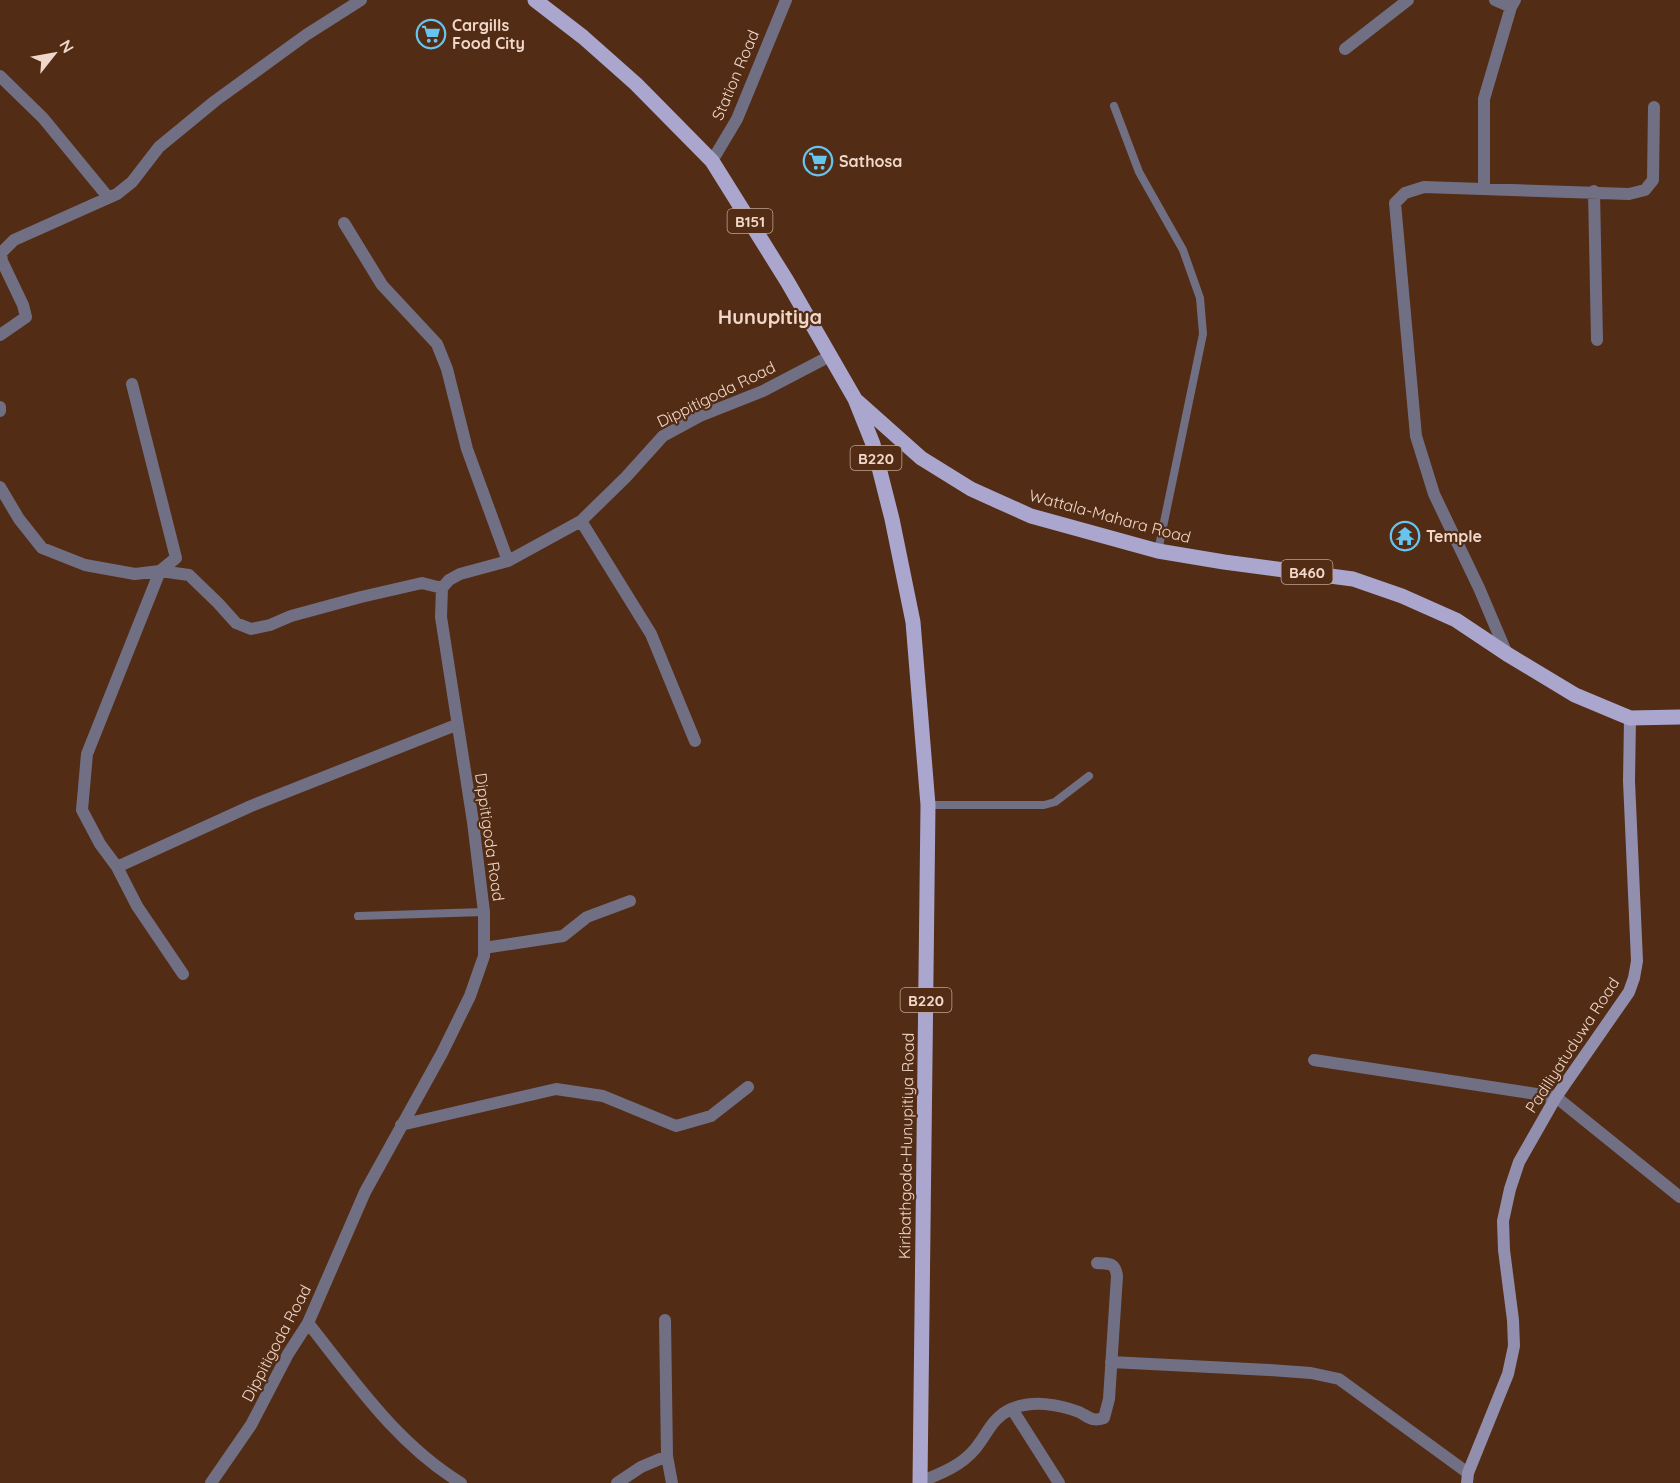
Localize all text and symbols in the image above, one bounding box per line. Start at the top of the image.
place label: Cargills Food City [452,15,525,53]
supermarket icon: Cargills Food City [415,18,447,50]
north arrow [24,24,84,84]
street label: Station Road [707,27,763,123]
text: N [55,36,78,56]
supermarket icon: Sathosa [802,145,834,177]
place label: Sathosa [839,151,902,171]
road number: B151 [728,209,772,233]
district label: Hunupitiya [718,304,822,329]
street label: Dippitigoda Road [653,357,779,431]
road number: B220 [850,446,902,470]
street label: Wattala-Mahara Road [1027,485,1193,547]
temple icon: Temple [1389,520,1421,552]
place label: Temple [1426,526,1482,546]
road number: B460 [1282,560,1332,584]
street label: Dippitigoda Road [471,772,509,902]
street label: Padiliyatuduwa Road [1521,973,1623,1117]
road number: B220 [900,988,952,1012]
street label: Kiribathgoda-Hunupitiya Road [894,1033,918,1259]
street label: Dippitigoda Road [237,1281,315,1405]

